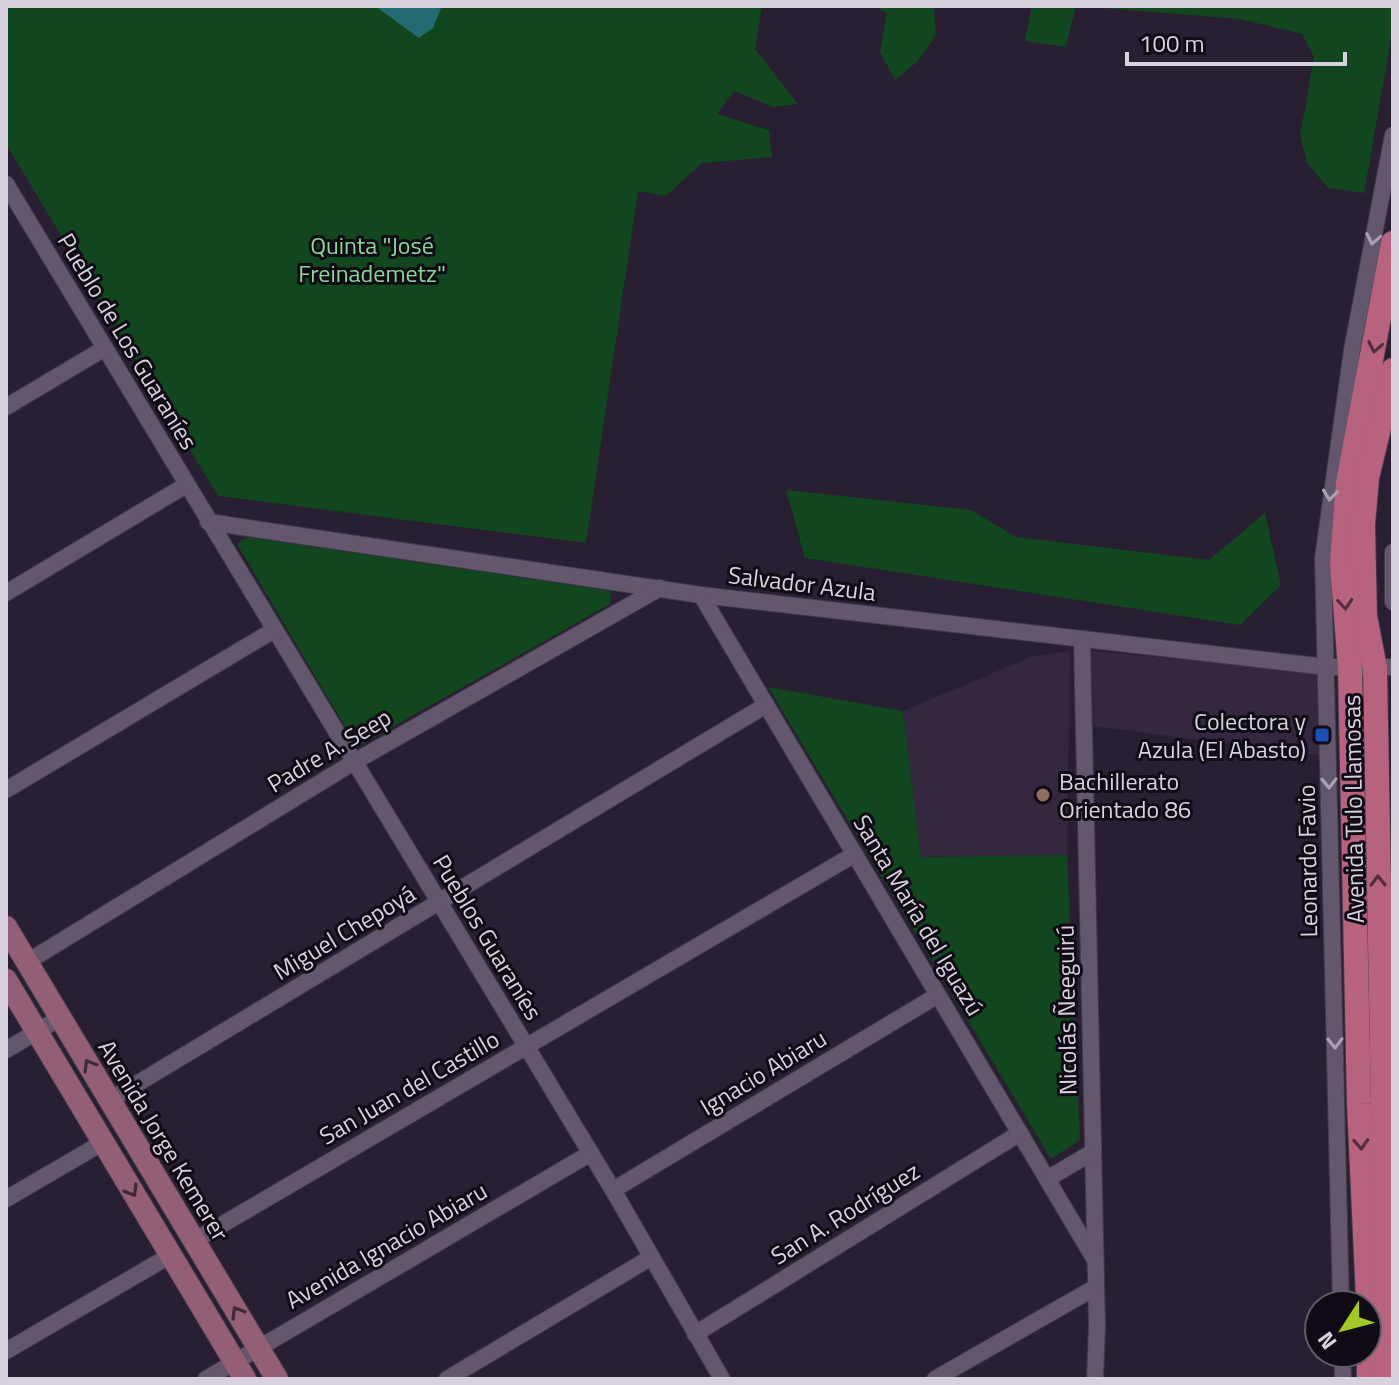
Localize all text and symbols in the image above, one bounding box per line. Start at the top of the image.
scale bar [1127,16,1345,66]
text: 100 m [1139,25,1205,61]
street label: Pueblo de Los Guaraníes [49,226,207,456]
park label: Quinta "José Freinademetz" [298,227,446,291]
one-way arrow [1365,232,1382,246]
one-way arrow [1367,340,1384,353]
one-way arrow [1322,489,1339,502]
street label: Salvador Azula [726,556,878,610]
one-way arrow [1336,598,1353,611]
street label: Avenida Tulo Llamosas [1333,695,1373,923]
street label: Padre A. Seep [260,699,398,801]
place label: Colectora y Azula (El Abasto) [1138,703,1306,767]
marker: Colectora y Azula (El Abasto) [1313,726,1331,744]
place label: Bachillerato Orientado 86 [1059,763,1191,827]
one-way arrow [1320,777,1337,790]
street label: Leonardo Favio [1288,784,1326,938]
marker: Bachillerato Orientado 86 [1034,786,1052,804]
street label: Santa María del Iguazú [845,808,993,1022]
street label: Pueblos Guaraníes [424,847,552,1027]
one-way arrow [1370,874,1387,887]
street label: Miguel Chepoyá [266,875,422,989]
street label: Nicolás Ñeeguirú [1047,925,1085,1095]
street label: Ignacio Abiaru [693,1020,833,1124]
street label: San Juan del Castillo [312,1021,506,1153]
street label: Avenida Jorge Kemerer [90,1033,238,1247]
one-way arrow [1326,1037,1344,1050]
one-way arrow [83,1059,98,1074]
one-way arrow [1352,1138,1369,1151]
street label: San A. Rodríguez [764,1153,926,1273]
street label: Avenida Ignacio Abiaru [279,1173,493,1317]
one-way arrow [122,1182,138,1197]
north arrow [1303,1289,1383,1369]
one-way arrow [231,1306,246,1321]
text: N [1309,1325,1345,1357]

